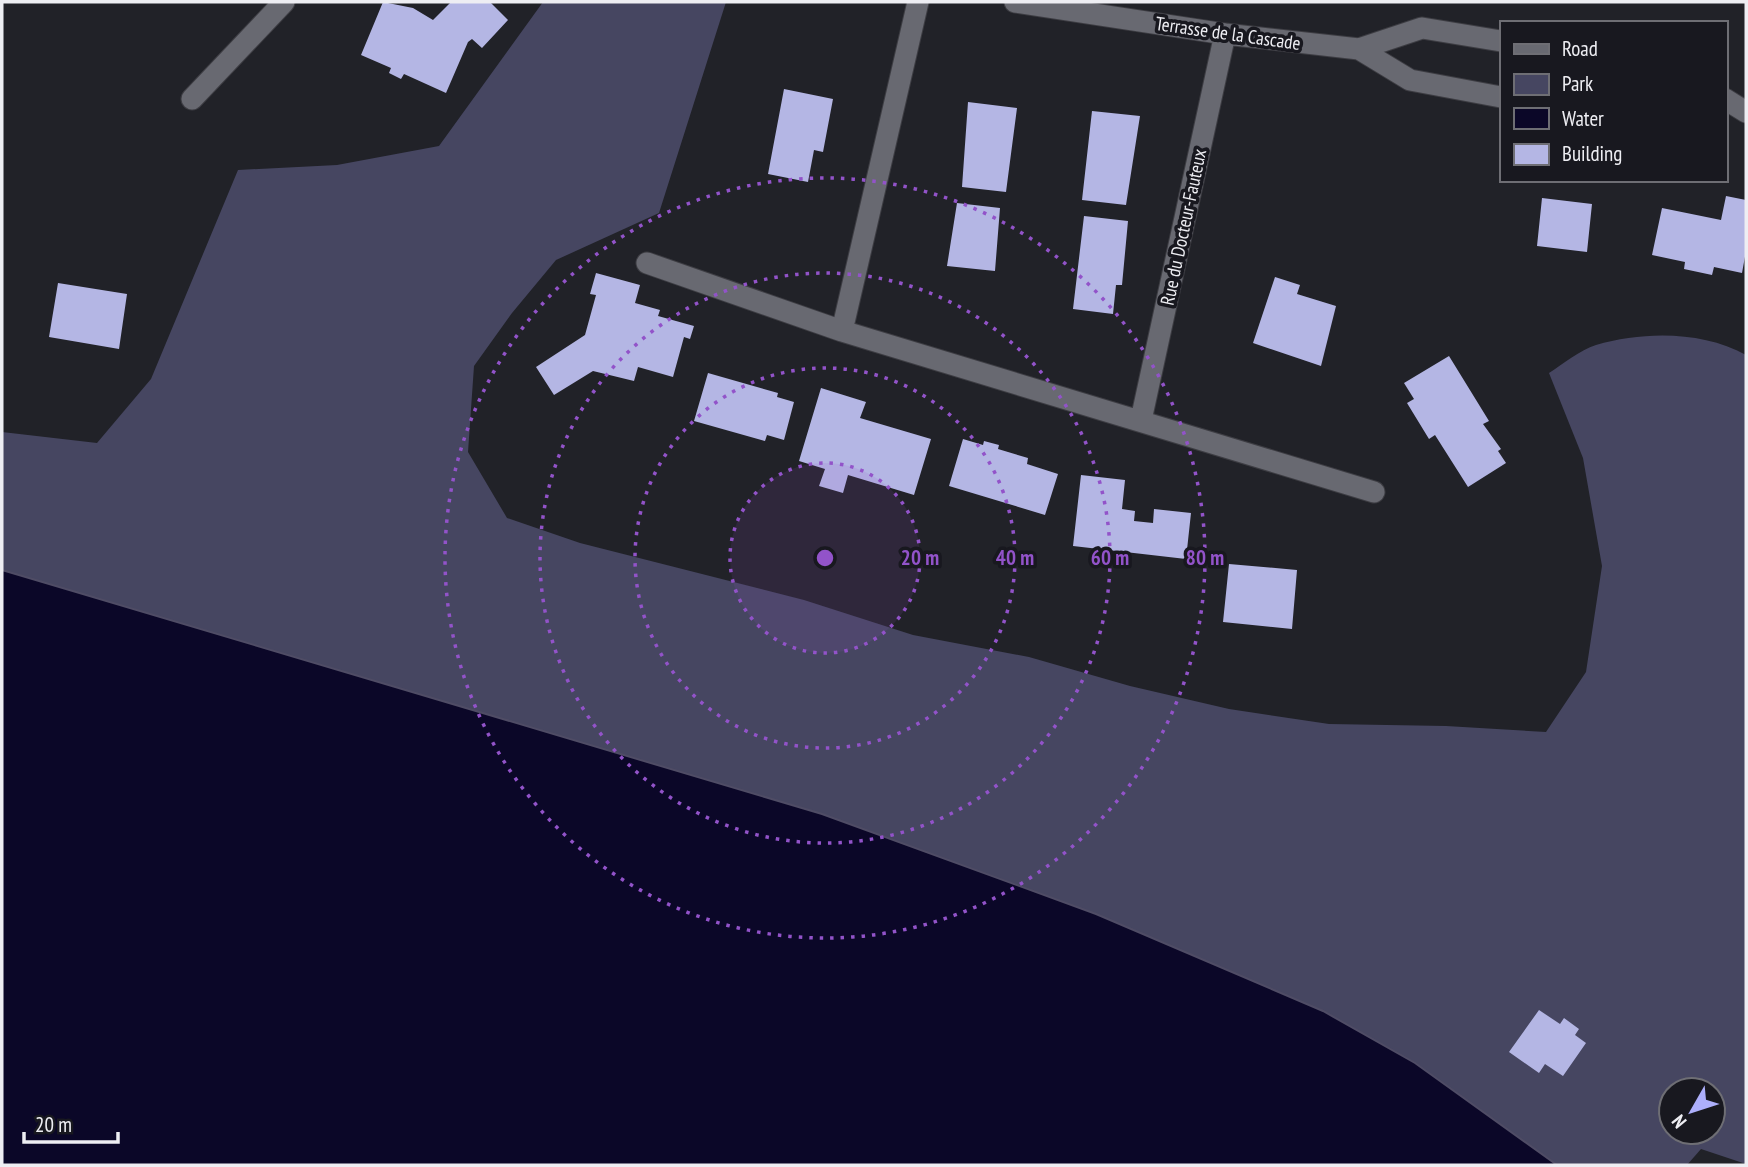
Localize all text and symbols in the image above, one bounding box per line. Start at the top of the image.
street label: Terrasse de la Cascade [1154,11,1302,55]
legend [1500,21,1727,182]
text: Road [1562,35,1598,62]
text: Park [1562,70,1593,97]
text: Water [1562,105,1604,132]
text: Building [1562,140,1622,167]
street label: Rue du Docteur-Fauteux [1155,146,1211,307]
text: 20 m [901,544,939,571]
text: 40 m [996,544,1034,571]
text: 60 m [1091,544,1129,571]
text: 80 m [1186,544,1224,571]
centre of rings [813,546,837,570]
north arrow [1657,1076,1727,1146]
scale bar [24,1100,119,1144]
text: N [1666,1110,1691,1133]
text: 20 m [35,1111,72,1138]

